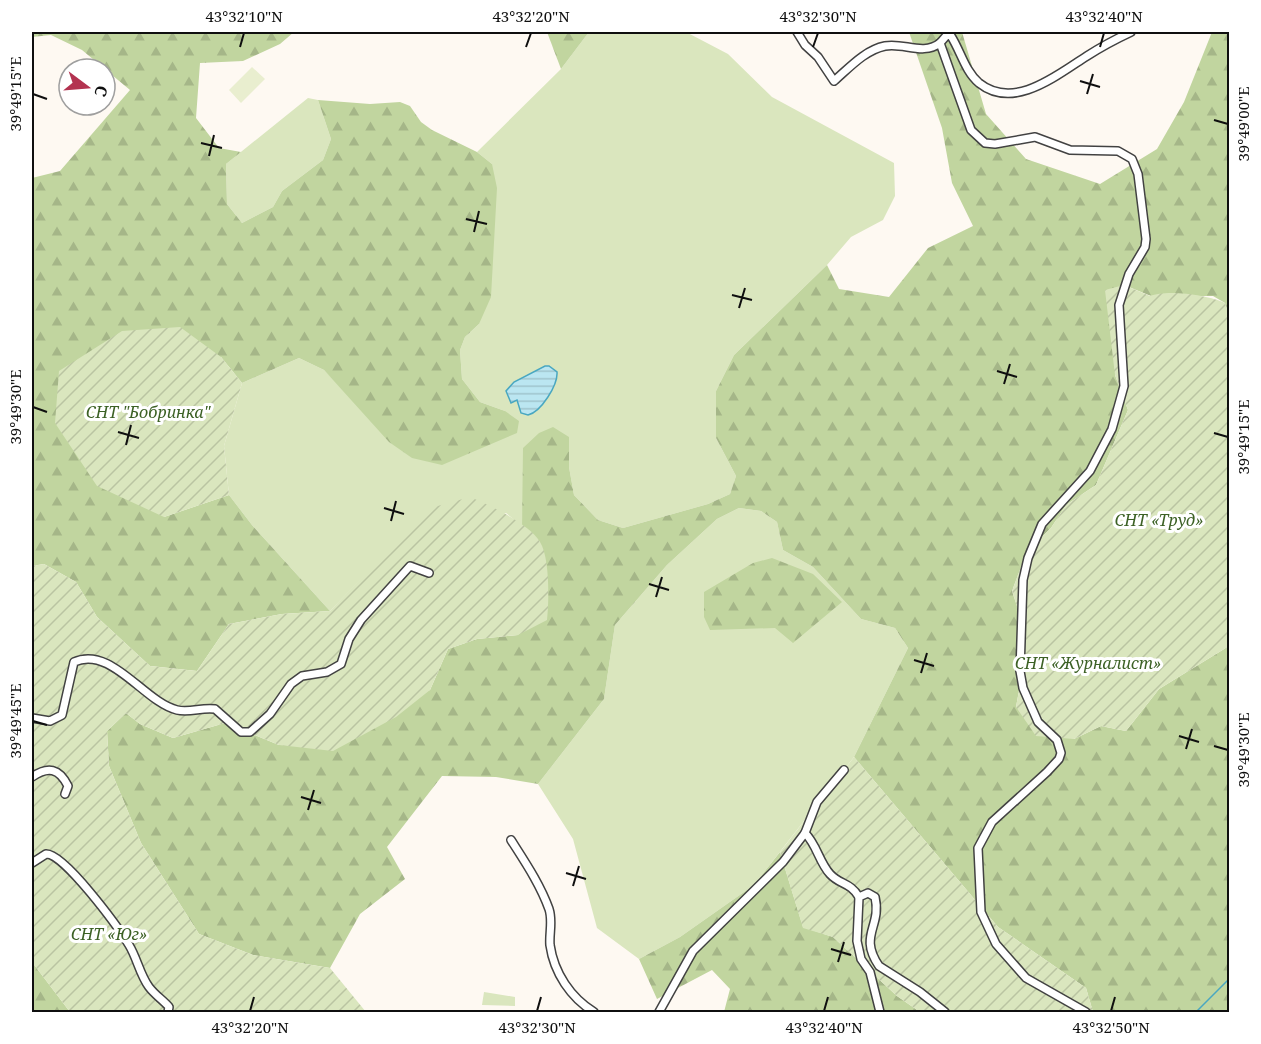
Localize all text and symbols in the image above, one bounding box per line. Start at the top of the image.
text: 43°32'10"N [205,6,283,26]
text: 43°32'20"N [492,6,570,26]
text: 43°32'30"N [779,6,857,26]
text: 43°32'40"N [1065,6,1143,26]
text: 39°49'15"E [5,56,25,132]
north arrow [57,57,117,117]
text: С [89,83,113,99]
text: 39°49'00"E [1233,86,1253,162]
text: 39°49'30"E [5,369,25,445]
text: 39°49'15"E [1233,399,1253,475]
park label: СНТ "Бобринка" [86,401,212,423]
park label: СНТ «Труд» [1114,509,1204,531]
park label: СНТ «Журналист» [1015,652,1161,674]
text: 39°49'45"E [5,683,25,759]
text: 39°49'30"E [1233,712,1253,788]
park label: СНТ «Юг» [71,923,147,945]
text: 43°32'20"N [211,1017,289,1037]
text: 43°32'30"N [498,1017,576,1037]
text: 43°32'40"N [785,1017,863,1037]
text: 43°32'50"N [1072,1017,1150,1037]

